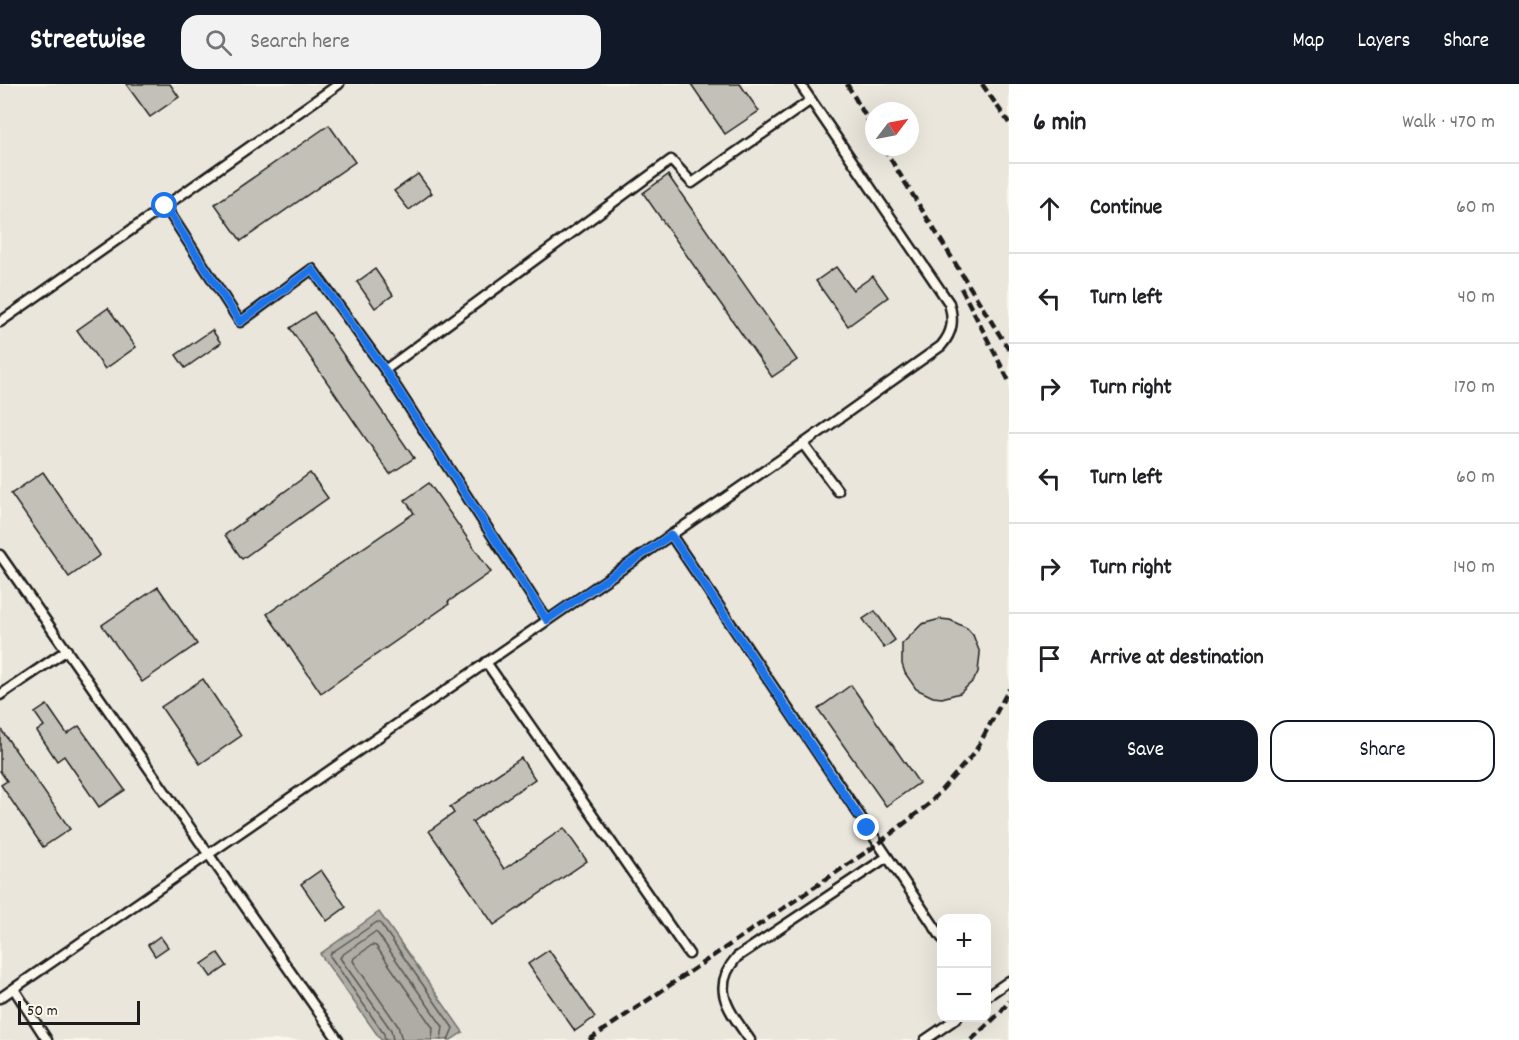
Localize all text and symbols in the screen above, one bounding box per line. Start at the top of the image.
search box [181,15,601,69]
text: Streetwise [30,22,145,62]
icon: search [202,26,235,59]
text: Search here [250,27,350,58]
text: Map [1293,27,1324,57]
text: Layers [1357,27,1410,57]
text: Share [1443,27,1489,57]
north arrow [865,102,919,156]
text: 6 min [1033,105,1086,142]
text: Walk · 470 m [1402,109,1495,137]
route start [151,192,177,218]
icon: ahead [1033,192,1066,225]
text: Continue [1090,193,1162,224]
text: 60 m [1456,194,1495,222]
icon: left [1033,282,1066,315]
text: Turn left [1090,283,1162,314]
text: 40 m [1457,284,1495,312]
icon: right [1033,372,1066,405]
text: Turn right [1090,373,1172,404]
text: 170 m [1454,374,1495,402]
icon: left [1033,462,1066,495]
text: Turn left [1090,463,1162,494]
text: 60 m [1456,464,1495,492]
icon: right [1033,552,1066,585]
text: Turn right [1090,553,1172,584]
text: 140 m [1453,554,1495,582]
icon: arrive [1033,642,1066,675]
text: Arrive at destination [1090,643,1264,674]
button: Save [1033,720,1258,782]
button: Share [1270,720,1495,782]
route end [853,814,879,840]
map controls [937,914,991,1022]
button: + [937,914,991,968]
button: − [937,968,991,1022]
scale bar [18,998,140,1026]
text: 50 m [27,1000,58,1023]

